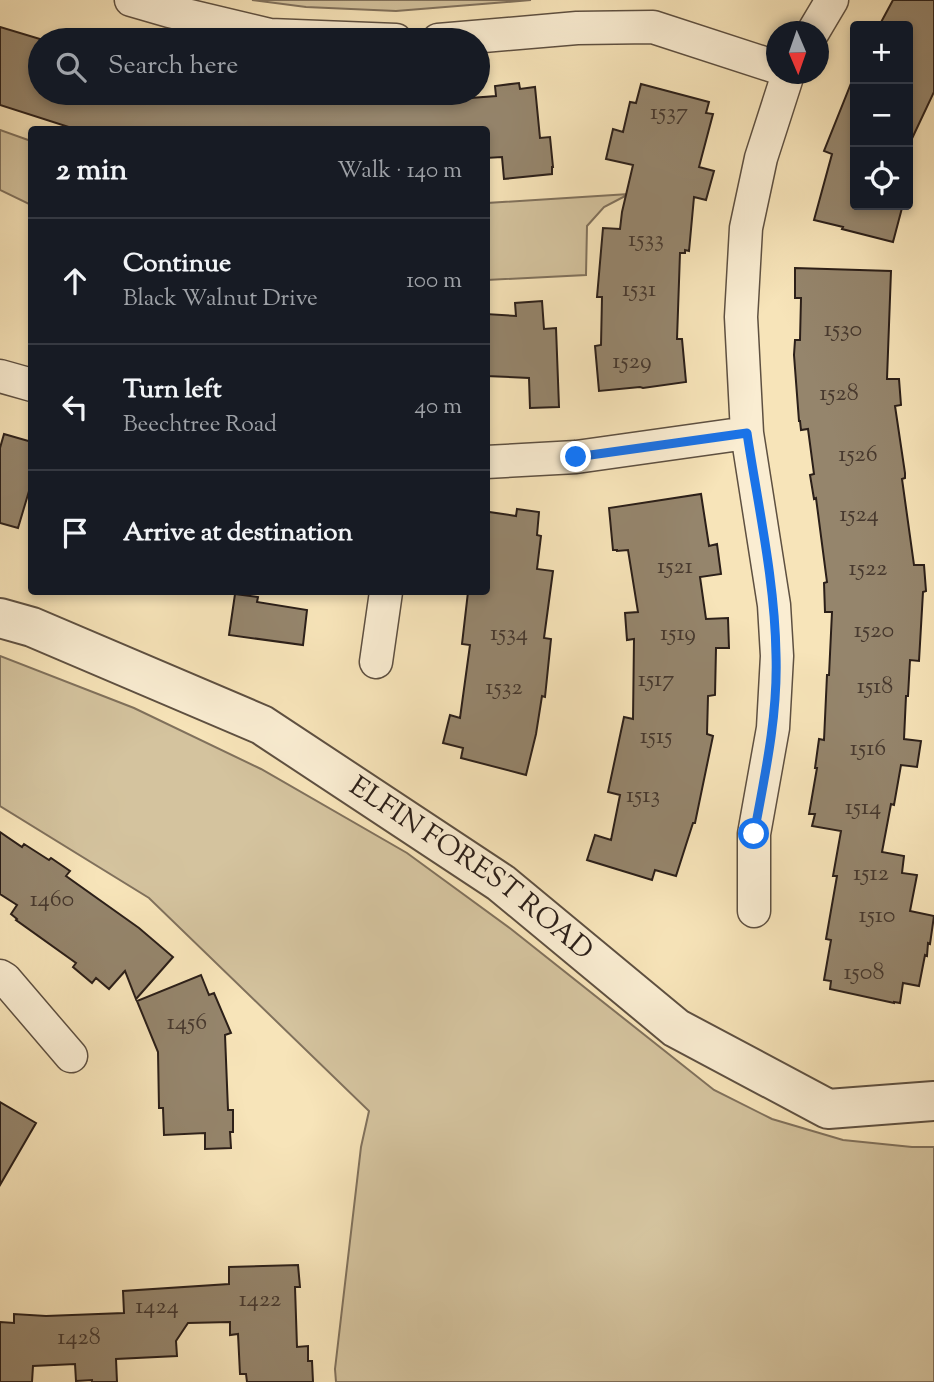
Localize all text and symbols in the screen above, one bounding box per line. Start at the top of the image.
north arrow [766,21,829,84]
map controls [850,21,913,210]
button: + [850,21,913,84]
search box [28,28,490,105]
icon: search [52,48,90,86]
text: Search here [108,48,238,85]
button: − [850,84,913,147]
house number: 1537 [650,96,688,130]
button: locate [850,147,913,210]
text: 2 min [56,150,128,193]
text: Walk · 140 m [337,155,462,188]
house number: 1533 [628,223,664,257]
text: Continue [123,246,231,283]
icon: ahead [56,262,94,300]
text: 100 m [406,265,462,298]
house number: 1531 [622,273,656,307]
text: Black Walnut Drive [123,283,318,316]
house number: 1530 [824,313,862,347]
house number: 1529 [612,345,652,379]
text: Turn left [123,372,222,409]
house number: 1528 [819,377,859,411]
icon: left [56,388,94,426]
text: 40 m [415,391,462,424]
text: Beechtree Road [123,409,277,442]
house number: 1526 [838,438,878,472]
route end [560,441,591,472]
house number: 1524 [839,498,879,532]
icon: arrive [56,514,94,552]
text: Arrive at destination [123,515,353,552]
house number: 1521 [657,550,693,584]
house number: 1522 [849,552,887,586]
house number: 1520 [854,614,894,648]
house number: 1534 [490,617,528,651]
house number: 1519 [660,617,696,651]
house number: 1517 [638,663,674,697]
house number: 1518 [857,670,893,704]
house number: 1532 [485,671,523,705]
house number: 1515 [640,720,672,754]
house number: 1516 [850,732,886,766]
street label: ELFIN FOREST ROAD [341,768,601,971]
house number: 1513 [626,779,660,813]
house number: 1514 [845,791,881,825]
route start [738,818,769,849]
house number: 1512 [853,857,889,891]
house number: 1460 [30,883,74,917]
house number: 1510 [859,899,895,933]
house number: 1508 [843,956,885,990]
house number: 1456 [167,1006,207,1040]
house number: 1422 [239,1283,281,1317]
house number: 1424 [135,1290,179,1324]
house number: 1428 [57,1321,101,1355]

